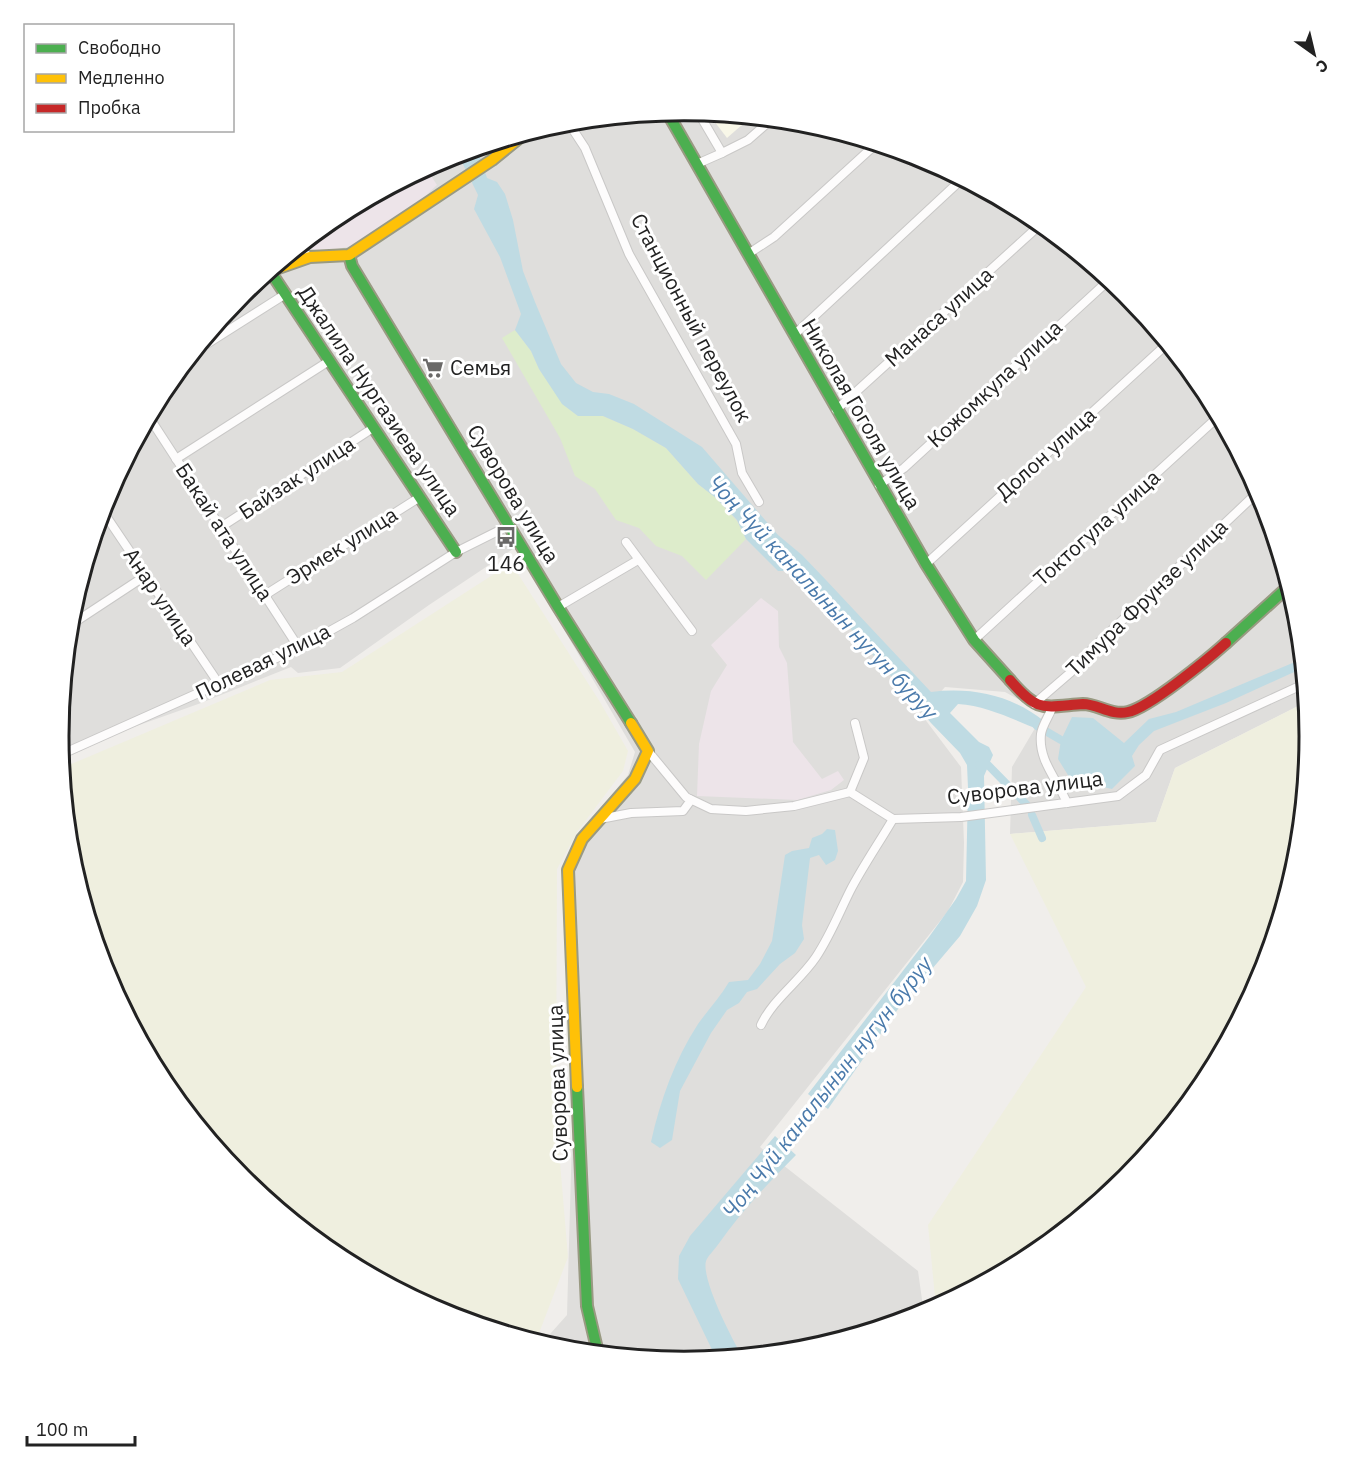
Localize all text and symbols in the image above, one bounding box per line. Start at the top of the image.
legend [24,24,234,132]
north arrow [1284,24,1344,84]
text: Свободно [78,36,161,59]
text: С [1312,55,1332,78]
text: Медленно [78,66,165,89]
text: Пробка [78,96,141,119]
street label: Станционный переулок [625,208,759,427]
street label: Манаса улица [878,260,999,372]
street label: Джалила Нургазиева улица [292,280,468,521]
street label: Николая Гоголя улица [796,313,928,514]
street label: Кожомкула улица [921,313,1068,453]
place label: Семья [450,353,511,381]
supermarket icon: Семья [421,356,445,380]
street label: Долон улица [989,401,1101,506]
street label: Суворова улица [461,419,566,568]
street label: Байзак улица [233,429,360,525]
street label: Бакай ата улица [170,457,280,606]
street label: Токтогула улица [1027,463,1166,592]
water label: Чоң Чүй каналынын нугун буруу [702,468,946,726]
street label: Эрмек улица [281,500,402,590]
street label: Тимура Фрунзе улица [1059,513,1233,682]
bus stop icon: 146 [494,525,518,549]
street label: Анар улица [118,542,204,651]
place label: 146 [487,549,525,577]
street label: Полевая улица [190,616,335,706]
street label: Суворова улица [945,764,1104,810]
water label: Чоң Чүй каналынын нугун буруу [715,949,939,1224]
street label: Суворова улица [540,1004,574,1162]
scale bar [27,1409,135,1447]
text: 100 m [36,1418,88,1441]

